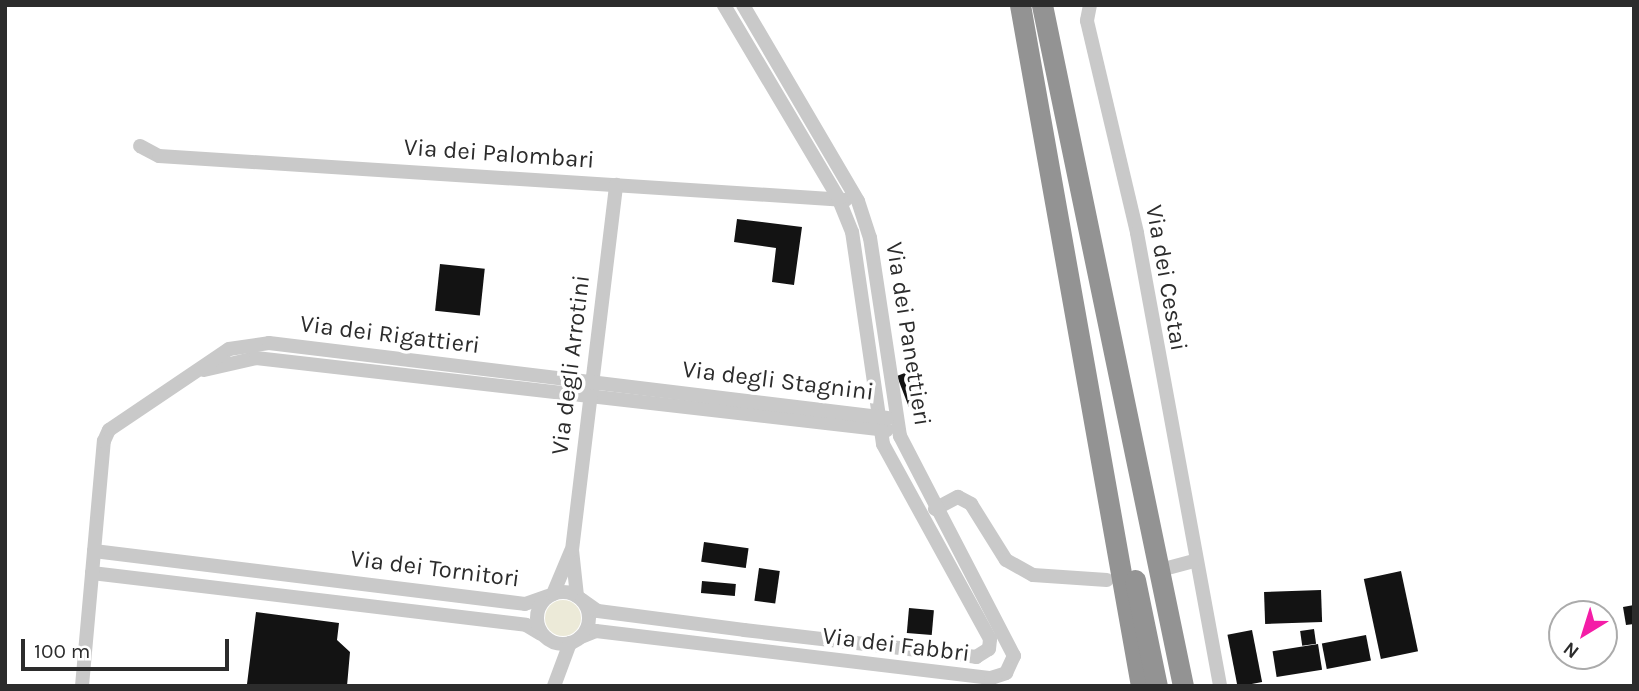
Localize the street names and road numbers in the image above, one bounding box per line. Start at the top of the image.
street label: Via dei Palombari [403,133,595,175]
street label: Via dei Cestai [1139,203,1193,353]
street label: Via dei Panettieri [879,240,937,428]
street label: Via degli Arrotini [546,273,596,457]
street label: Via dei Rigattieri [298,310,482,360]
street label: Via degli Stagnini [681,355,875,407]
street label: Via dei Tornitori [349,544,521,594]
street label: Via dei Fabbri [821,622,971,668]

